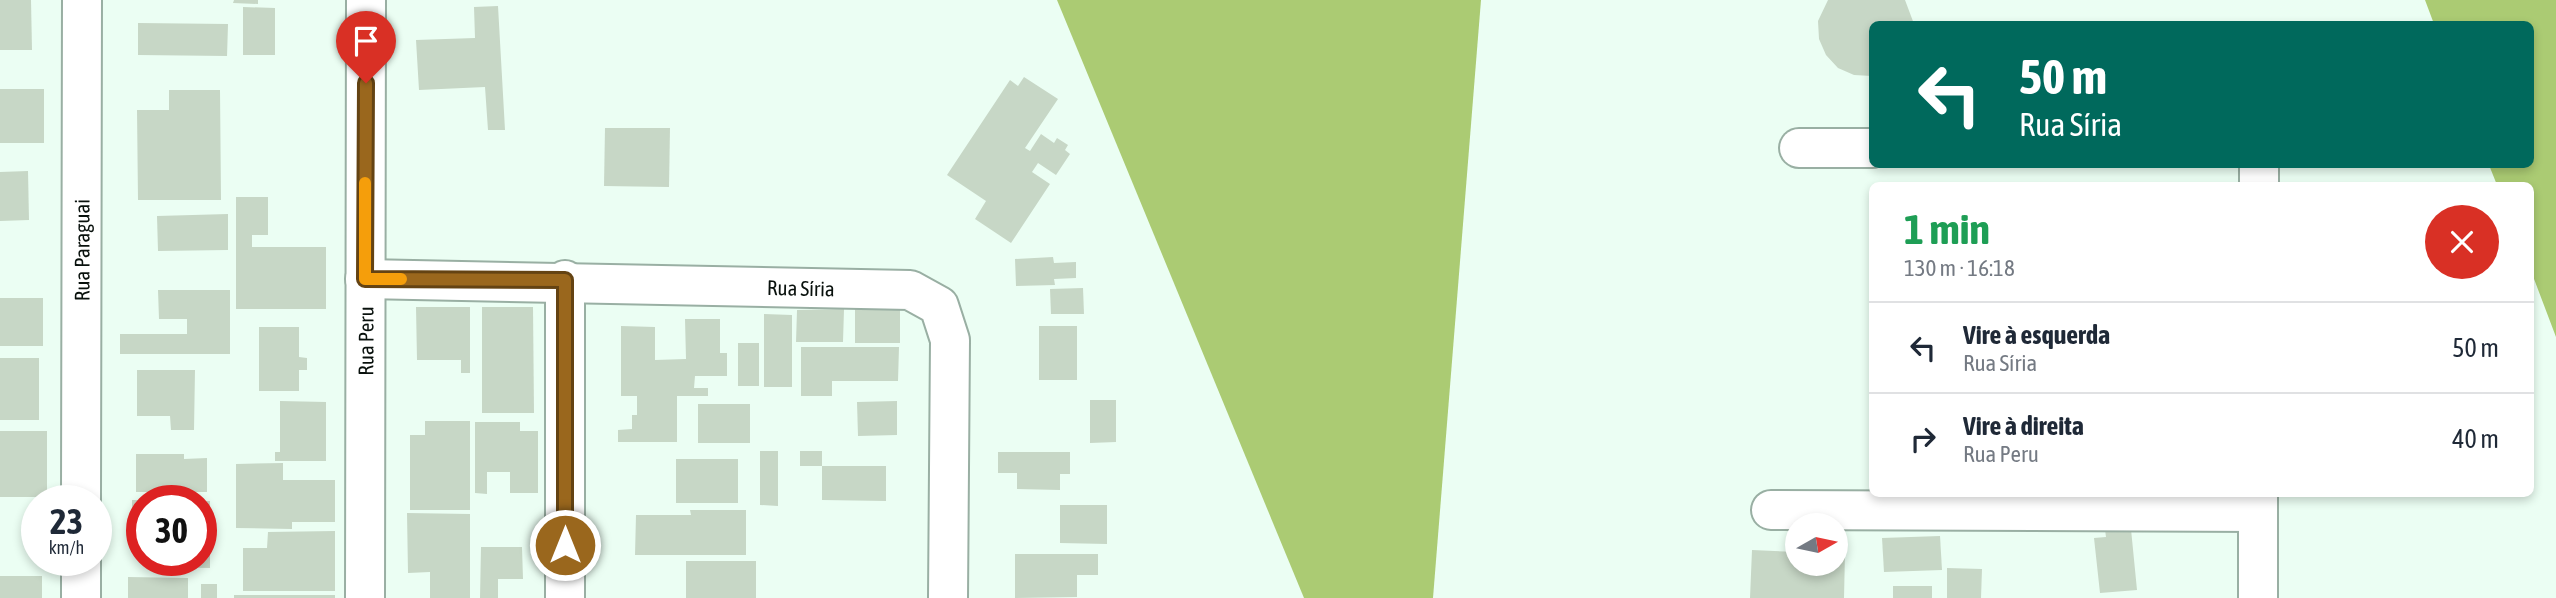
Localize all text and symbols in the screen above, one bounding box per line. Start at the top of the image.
pin [336,11,396,83]
icon: arrive [347,22,385,60]
text: 50 m [2019,48,2107,104]
icon: left [1904,49,1995,140]
text: Rua Síria [2019,106,2122,143]
street label: Rua Paraguai [69,199,94,301]
text: 1 min [1904,205,1990,253]
button: close [2425,205,2499,279]
text: 130 m · 16:18 [1904,255,2015,281]
street label: Rua Síria [767,275,835,300]
street label: Rua Peru [353,306,377,376]
text: Vire à esquerda [1963,320,2110,350]
icon: left [1904,329,1942,367]
text: 50 m [2452,333,2499,363]
text: Rua Síria [1963,350,2037,376]
text: Vire à direita [1963,411,2084,441]
icon: right [1904,420,1942,458]
text: 40 m [2452,424,2499,454]
text: Rua Peru [1963,441,2039,467]
speed limit sign: 30 [126,485,217,576]
text: 23 [50,501,83,541]
position arrow [528,508,602,582]
north arrow [1785,513,1848,576]
map controls [1785,513,1848,576]
text: km/h [49,537,84,558]

